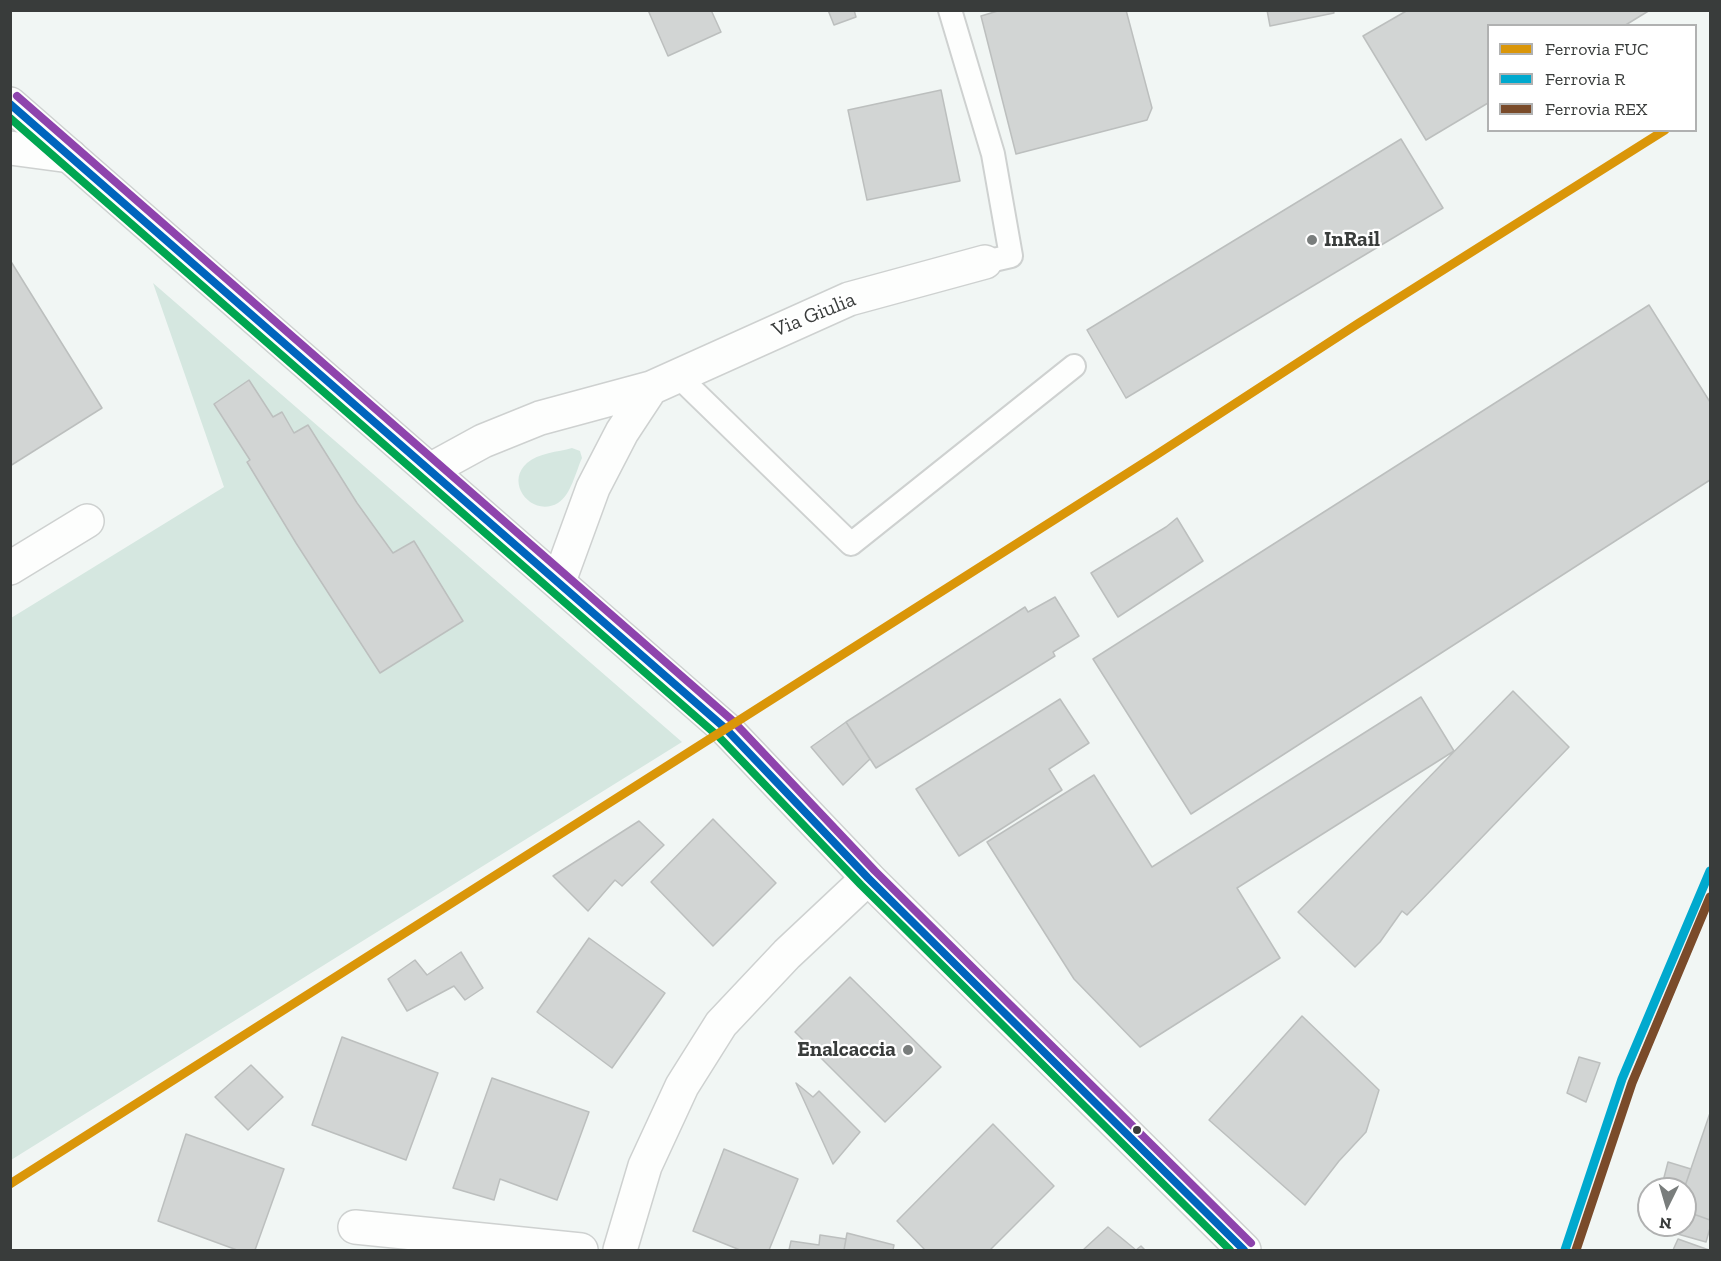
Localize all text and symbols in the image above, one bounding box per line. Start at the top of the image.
legend [1487,24,1697,132]
text: Ferrovia FUC [1545,38,1649,60]
text: Ferrovia R [1545,68,1625,90]
text: Ferrovia REX [1545,98,1647,120]
place label: InRail [1324,227,1380,253]
marker: InRail [1305,233,1319,247]
street label: Via Giulia [769,287,859,343]
place label: Enalcaccia [797,1037,896,1063]
marker: Enalcaccia [901,1043,915,1057]
unlabelled marker [1131,1124,1143,1136]
north arrow [1637,1177,1697,1237]
text: N [1659,1213,1672,1233]

